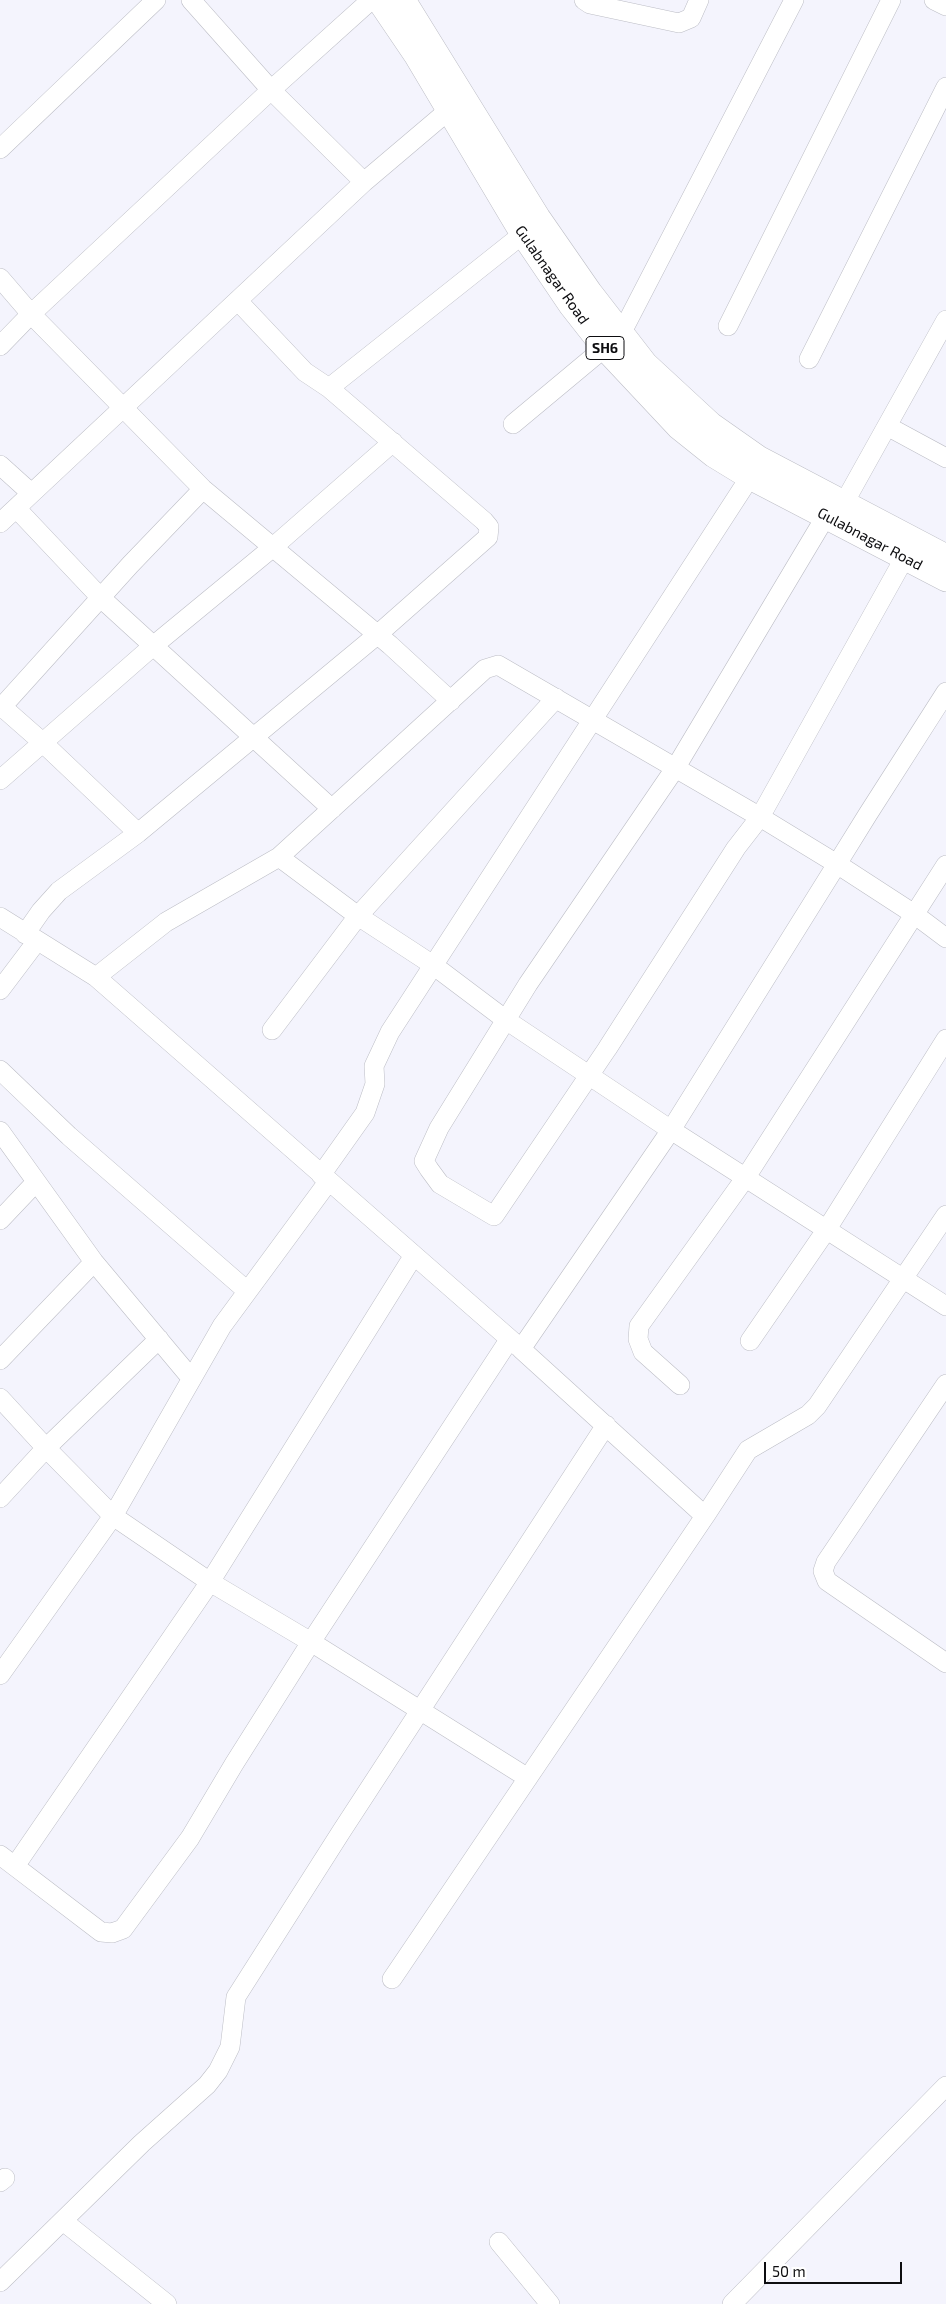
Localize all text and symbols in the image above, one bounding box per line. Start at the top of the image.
street label: Gulabnagar Road [511,222,593,328]
road number: SH6 [586,336,624,359]
street label: Gulabnagar Road [814,504,926,574]
scale bar [766,2252,904,2284]
text: 50 m [772,2262,806,2280]

